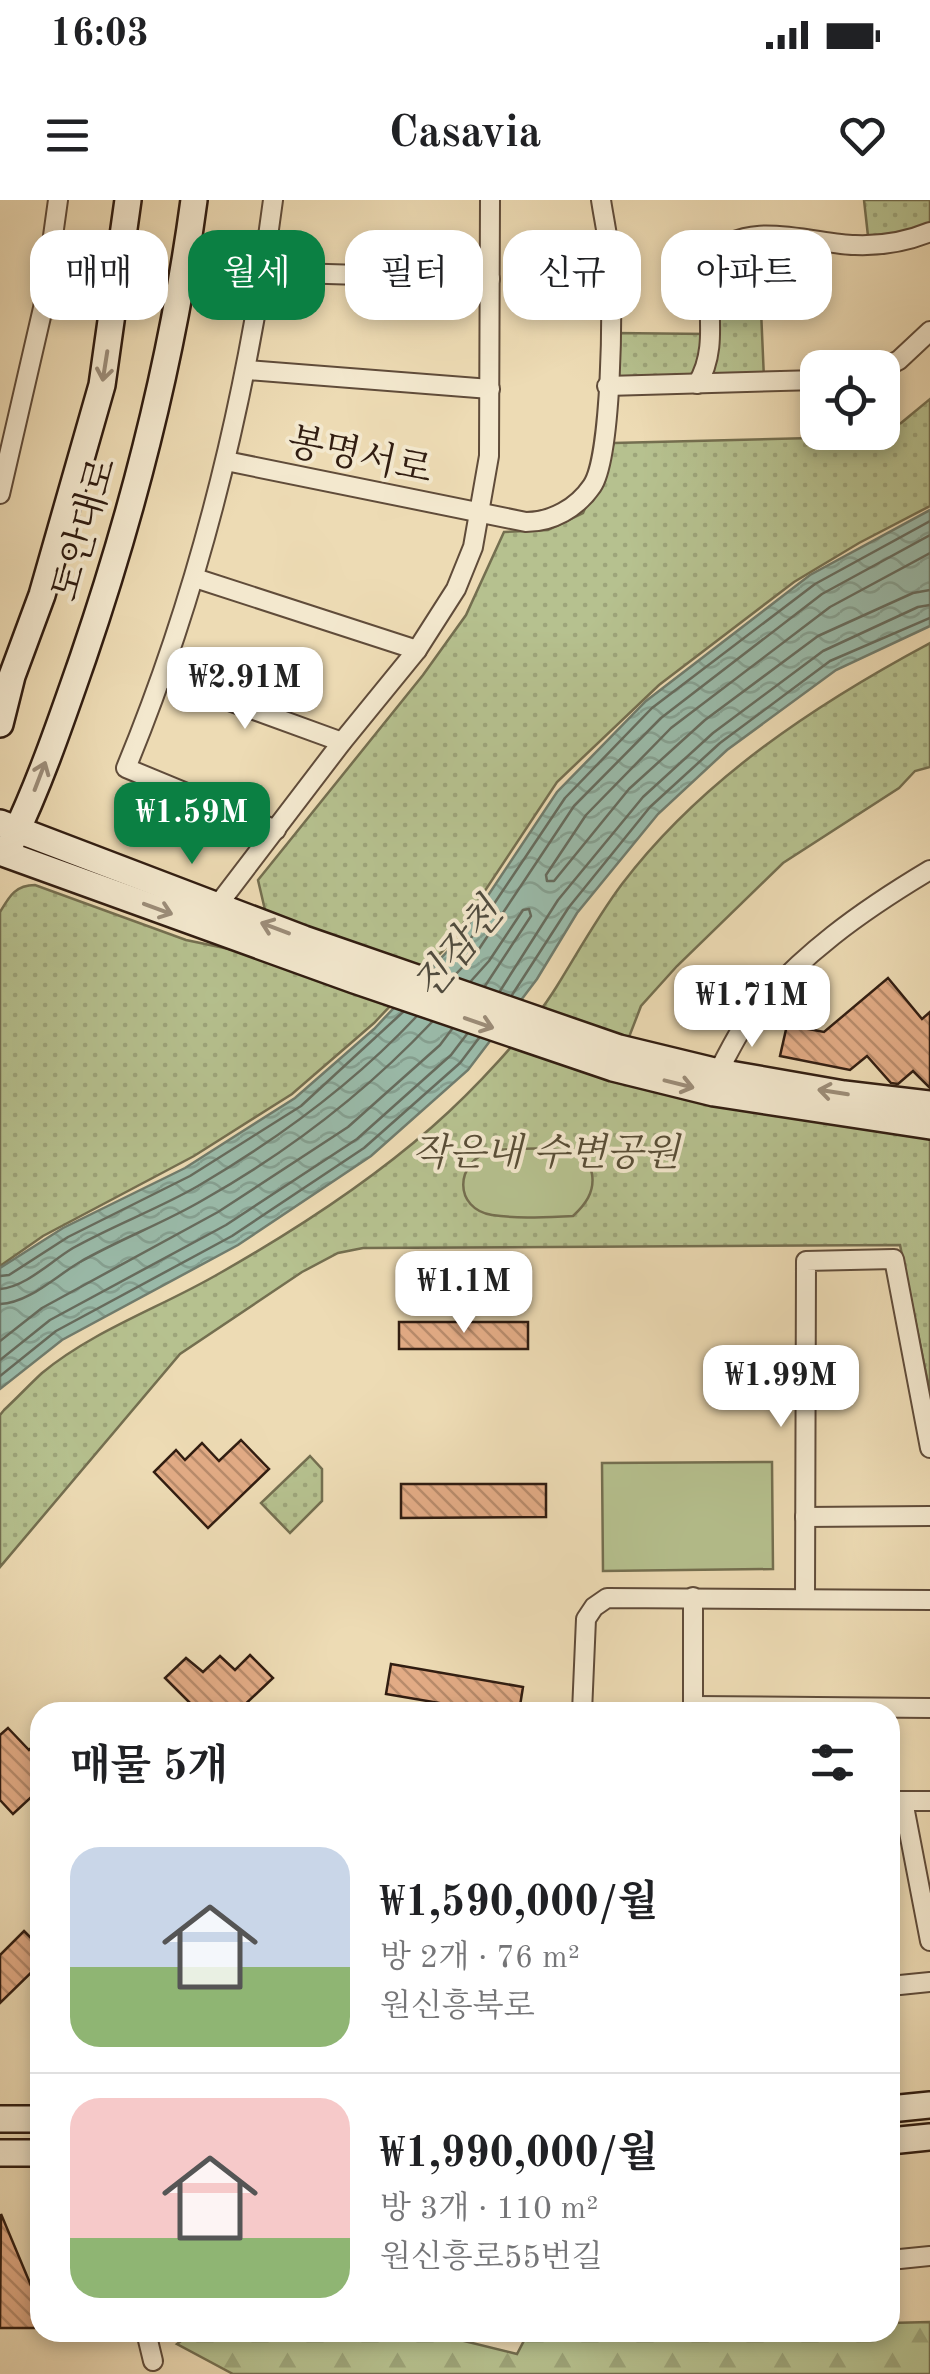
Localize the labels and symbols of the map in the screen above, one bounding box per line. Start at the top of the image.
one-way arrow [96,349,114,382]
street label: 봉명서로 [284,420,436,492]
street label: 도안대로 [44,453,124,606]
pin: ₩2.91M [164,647,326,732]
one-way arrow [33,762,51,792]
pin: ₩1.59M [111,782,273,867]
water label: 진잠천 [404,889,514,1009]
one-way arrow [141,901,172,919]
one-way arrow [260,918,291,936]
pin: ₩1.71M [671,965,833,1050]
one-way arrow [462,1016,494,1034]
one-way arrow [662,1076,694,1094]
one-way arrow [818,1082,850,1101]
park label: 작은내 수변공원 [412,1132,682,1174]
pin: ₩1.1M [394,1251,534,1336]
pin: ₩1.99M [700,1345,862,1430]

